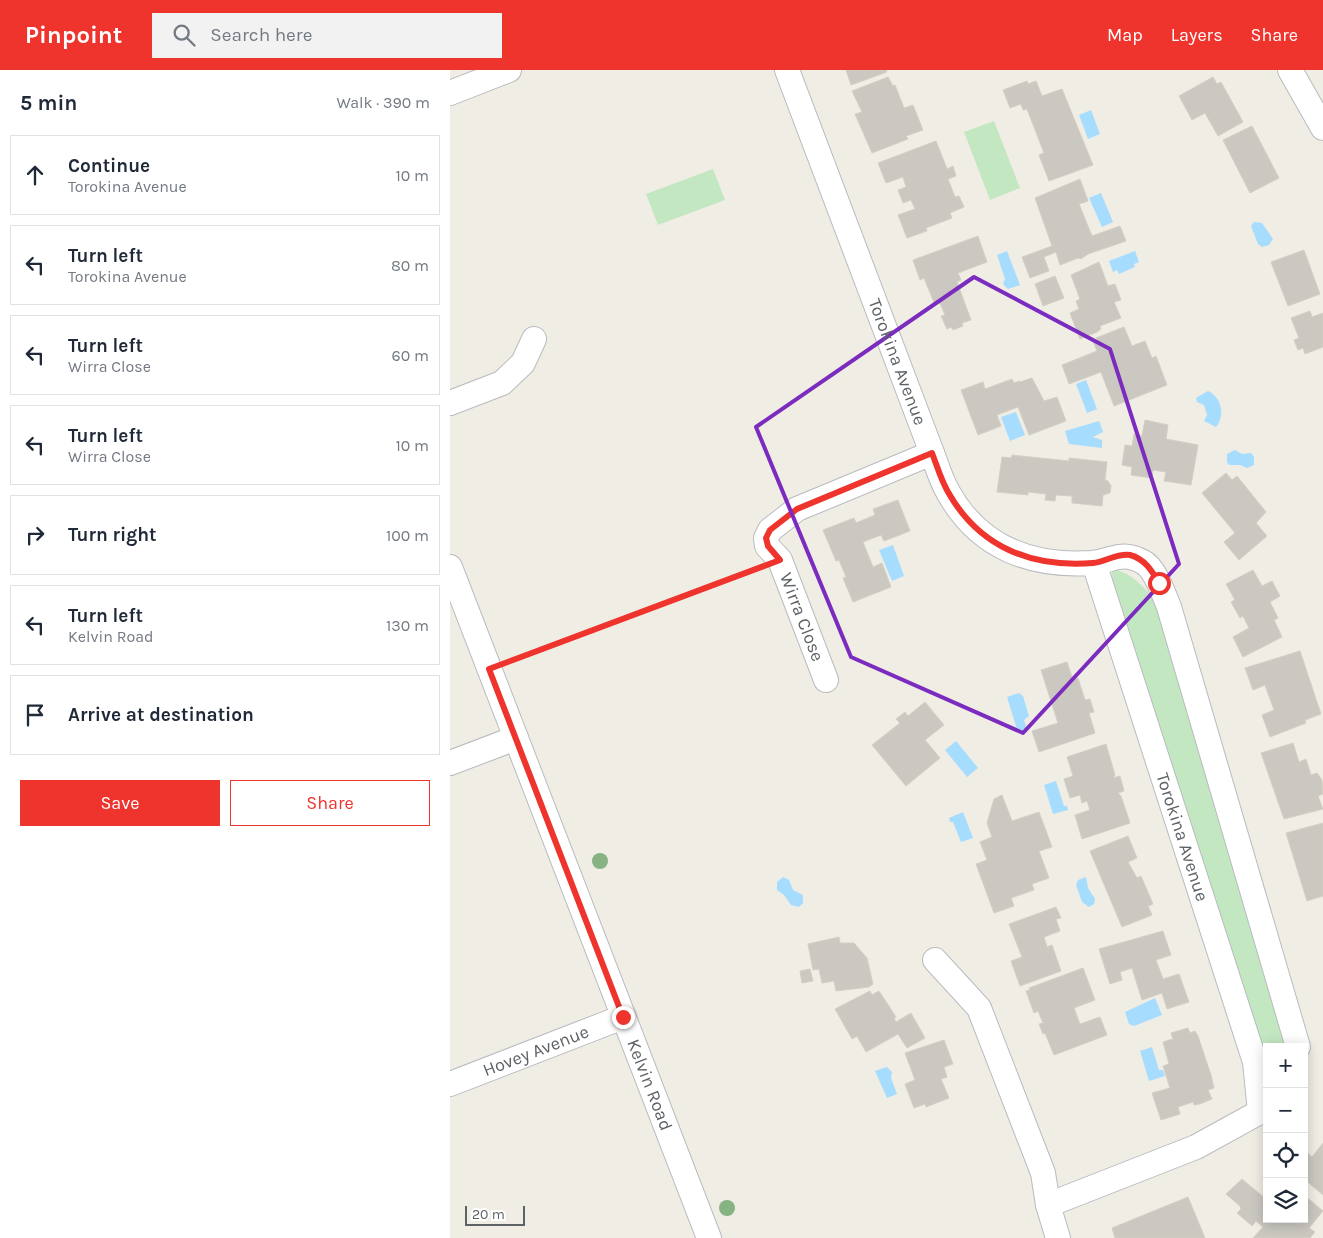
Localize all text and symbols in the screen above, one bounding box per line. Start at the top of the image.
search box [152,13,502,58]
text: Pinpoint [25,21,122,49]
icon: search [170,21,198,49]
text: Search here [210,24,312,46]
text: Map [1107,24,1143,46]
text: Layers [1171,24,1223,46]
text: Share [1251,24,1298,46]
text: 5 min [20,91,77,115]
text: Walk · 390 m [336,93,430,112]
text: Continue [68,155,150,177]
icon: ahead [21,161,49,189]
text: 10 m [395,166,429,185]
text: Torokina Avenue [68,177,187,196]
text: Turn left [68,245,143,267]
icon: left [21,251,49,279]
text: 80 m [391,256,429,275]
text: Torokina Avenue [68,267,187,286]
street label: Torokina Avenue [864,295,931,428]
text: Turn left [68,335,143,357]
icon: left [21,341,49,369]
text: 60 m [392,346,429,365]
text: Wirra Close [68,357,151,376]
text: Turn left [68,425,143,447]
icon: left [21,431,49,459]
text: 10 m [395,436,429,455]
text: Wirra Close [68,447,151,466]
icon: right [21,521,49,549]
text: Turn right [68,524,157,546]
text: 100 m [386,526,429,545]
street label: Wirra Close [775,570,829,664]
route start [1148,572,1171,595]
text: Turn left [68,605,143,627]
icon: left [21,611,49,639]
text: 130 m [386,616,429,635]
text: Kelvin Road [68,627,154,646]
icon: arrive [21,701,49,729]
text: Arrive at destination [68,704,254,726]
street label: Torokina Avenue [1151,770,1213,904]
button: Save [20,780,220,826]
button: Share [230,780,430,826]
route end [612,1006,635,1029]
street label: Hovey Avenue [480,1020,592,1081]
street label: Kelvin Road [622,1036,677,1134]
map controls [1263,1043,1308,1223]
button: + [1263,1043,1308,1088]
button: − [1263,1088,1308,1133]
button: locate [1263,1133,1308,1178]
button: layers [1263,1178,1308,1223]
scale bar [465,1203,525,1226]
text: 20 m [472,1206,505,1223]

